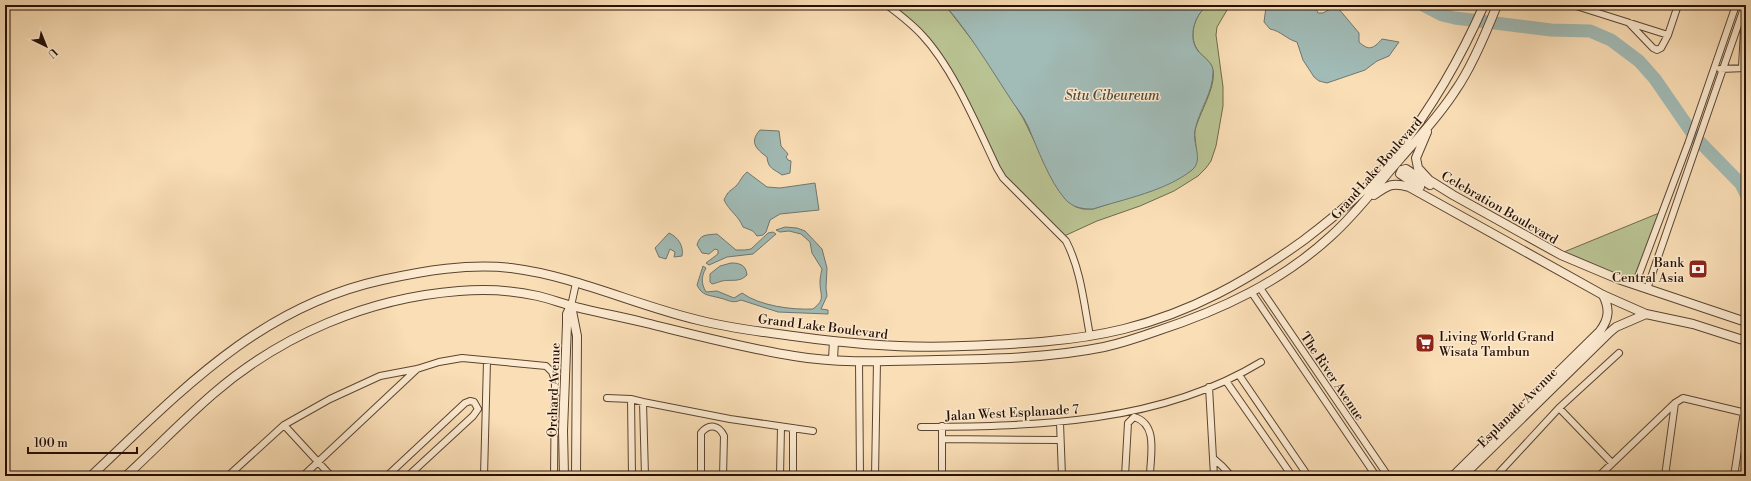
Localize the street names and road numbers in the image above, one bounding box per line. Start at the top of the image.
street label: Grand Lake Boulevard [1328,114,1426,223]
street label: Celebration Boulevard [1438,168,1561,248]
street label: Grand Lake Boulevard [757,311,889,343]
street label: The River Avenue [1297,329,1368,424]
street label: Orchard Avenue [544,342,564,438]
street label: Esplanade Avenue [1474,364,1561,451]
street label: Jalan West Esplanade 7 [944,401,1080,425]

